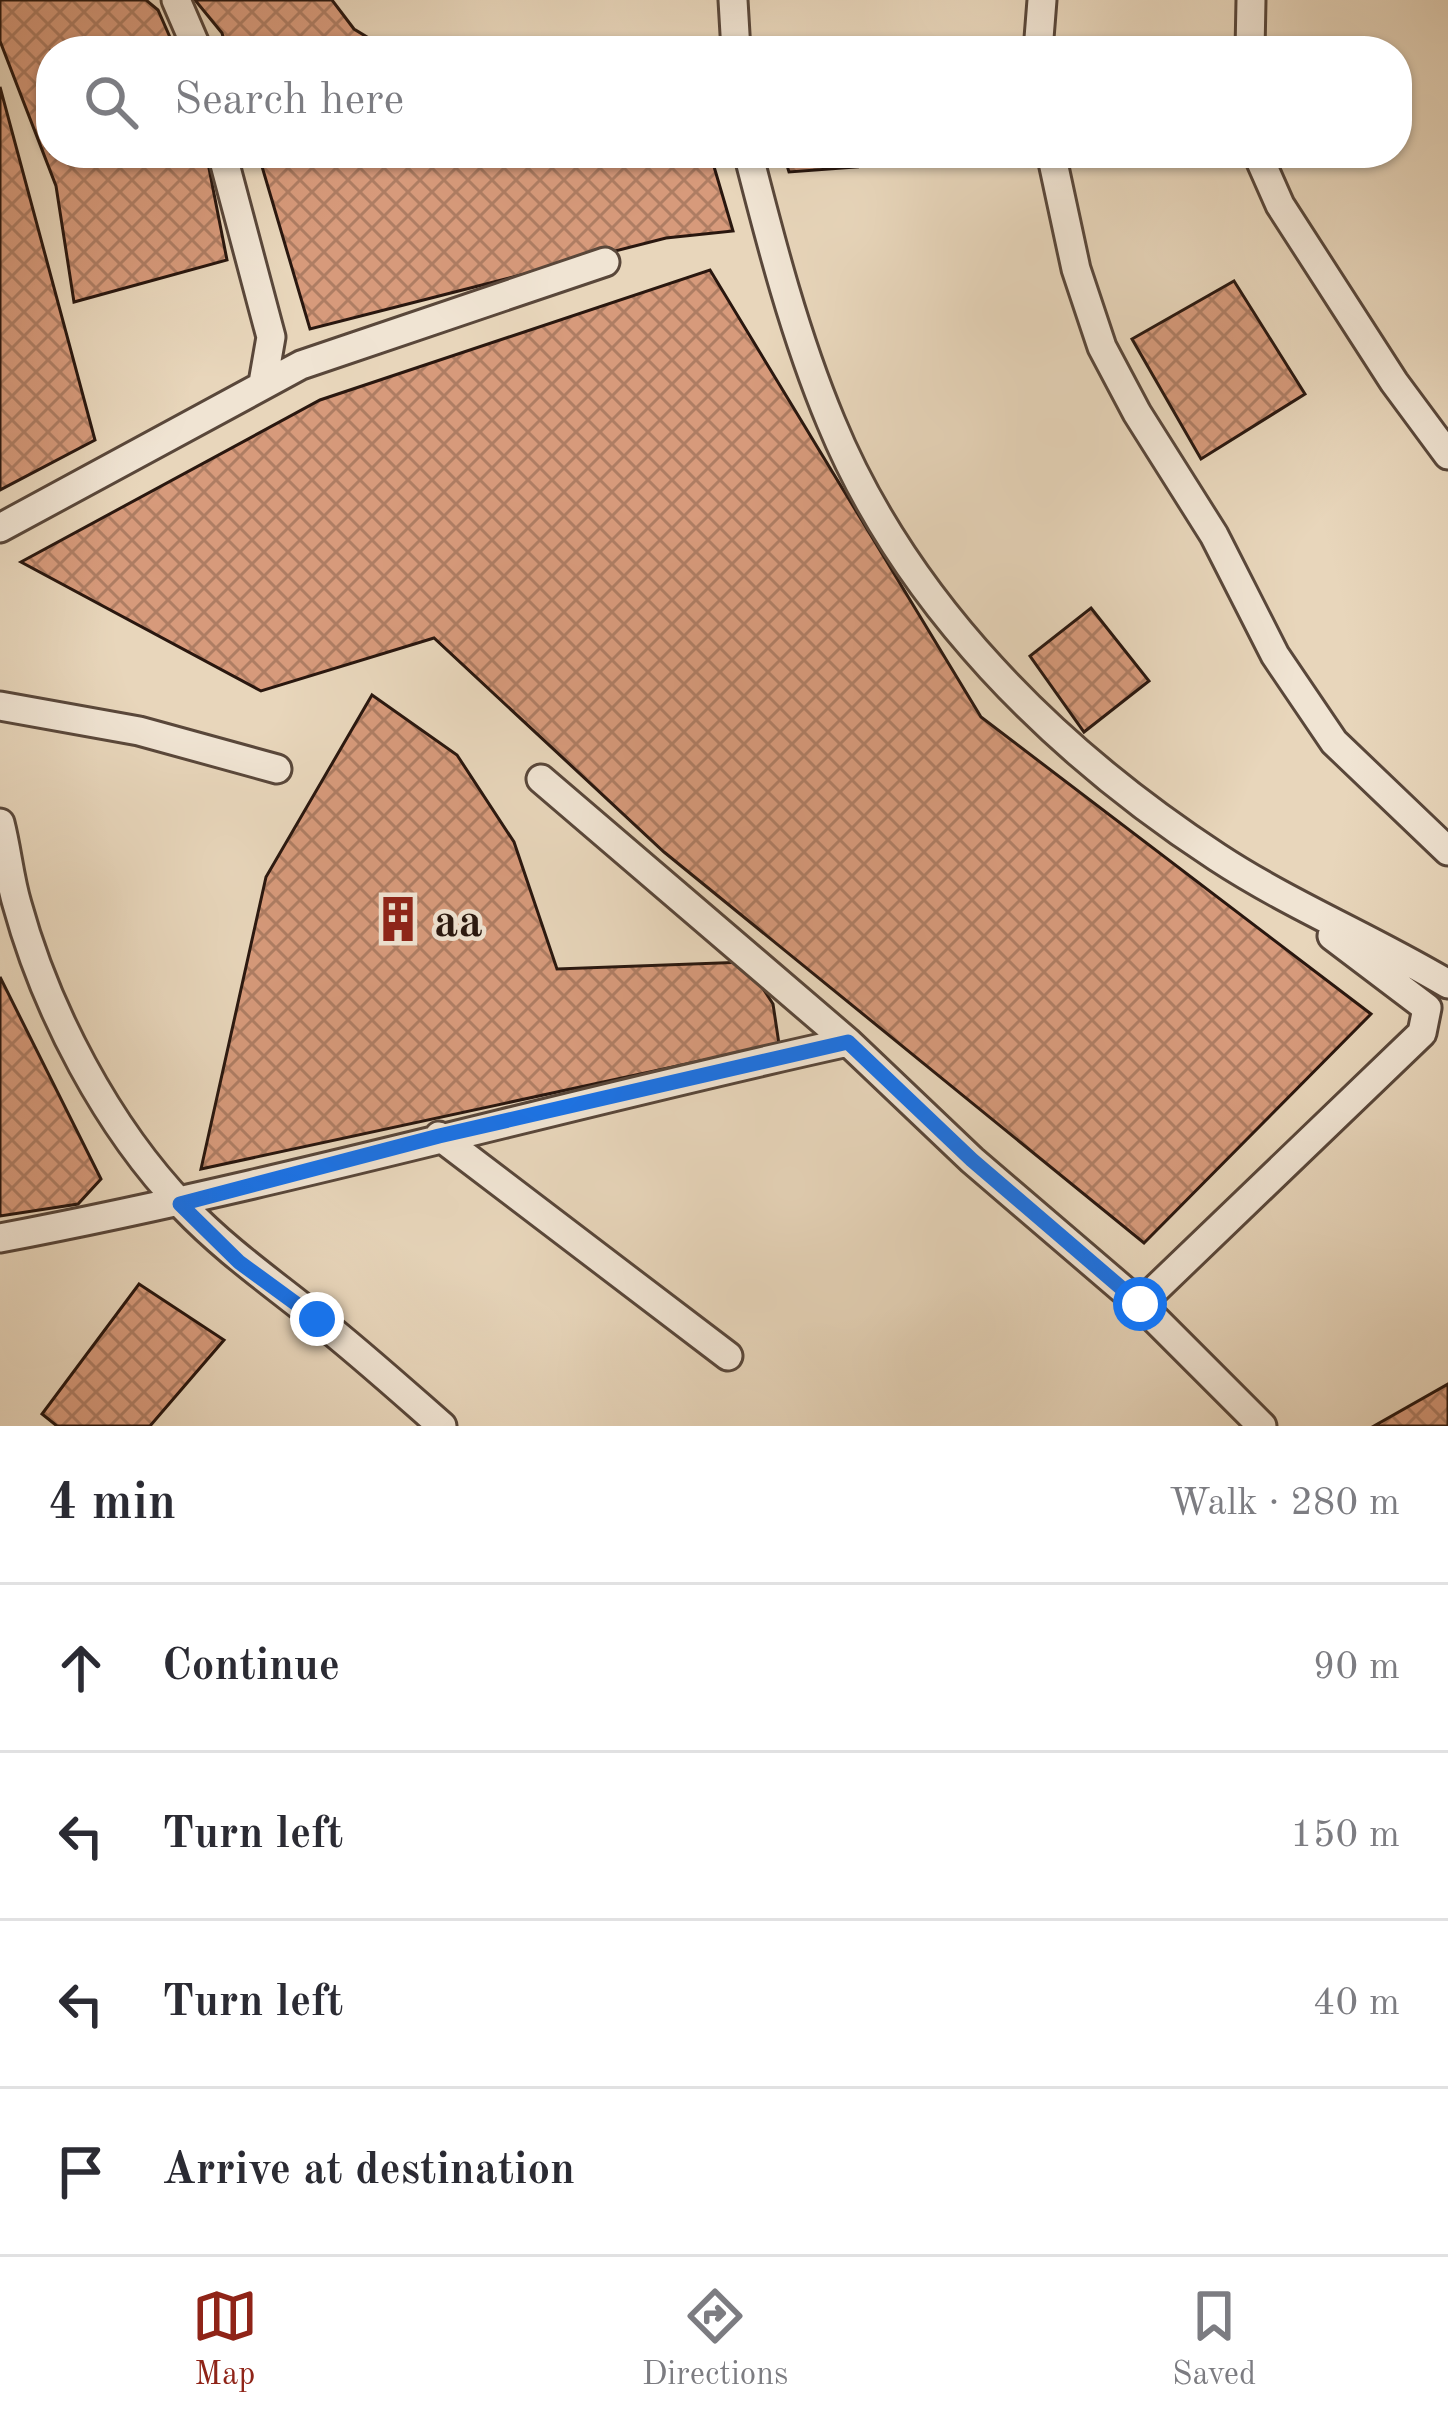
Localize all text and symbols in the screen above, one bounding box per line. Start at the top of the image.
search box [36,36,1412,168]
icon: search [78,69,144,135]
text: Search here [174,79,404,124]
building icon: aa [373,894,423,944]
place label: aa [434,899,483,947]
route start [1113,1277,1167,1331]
route end [290,1292,344,1346]
text: 4 min [48,1479,176,1530]
text: Walk · 280 m [1169,1484,1400,1523]
icon: ahead [48,1635,114,1701]
text: Continue [162,1645,340,1690]
text: 90 m [1313,1648,1400,1687]
icon: left [48,1803,114,1869]
text: Turn left [162,1813,343,1858]
text: 150 m [1290,1816,1400,1855]
icon: left [48,1971,114,2037]
text: Turn left [162,1981,343,2026]
text: 40 m [1313,1984,1400,2023]
icon: arrive [48,2139,114,2205]
text: Arrive at destination [162,2149,575,2194]
tab: Map [192,2283,258,2396]
tab: Directions [642,2283,788,2396]
tab: Saved [1172,2283,1256,2396]

